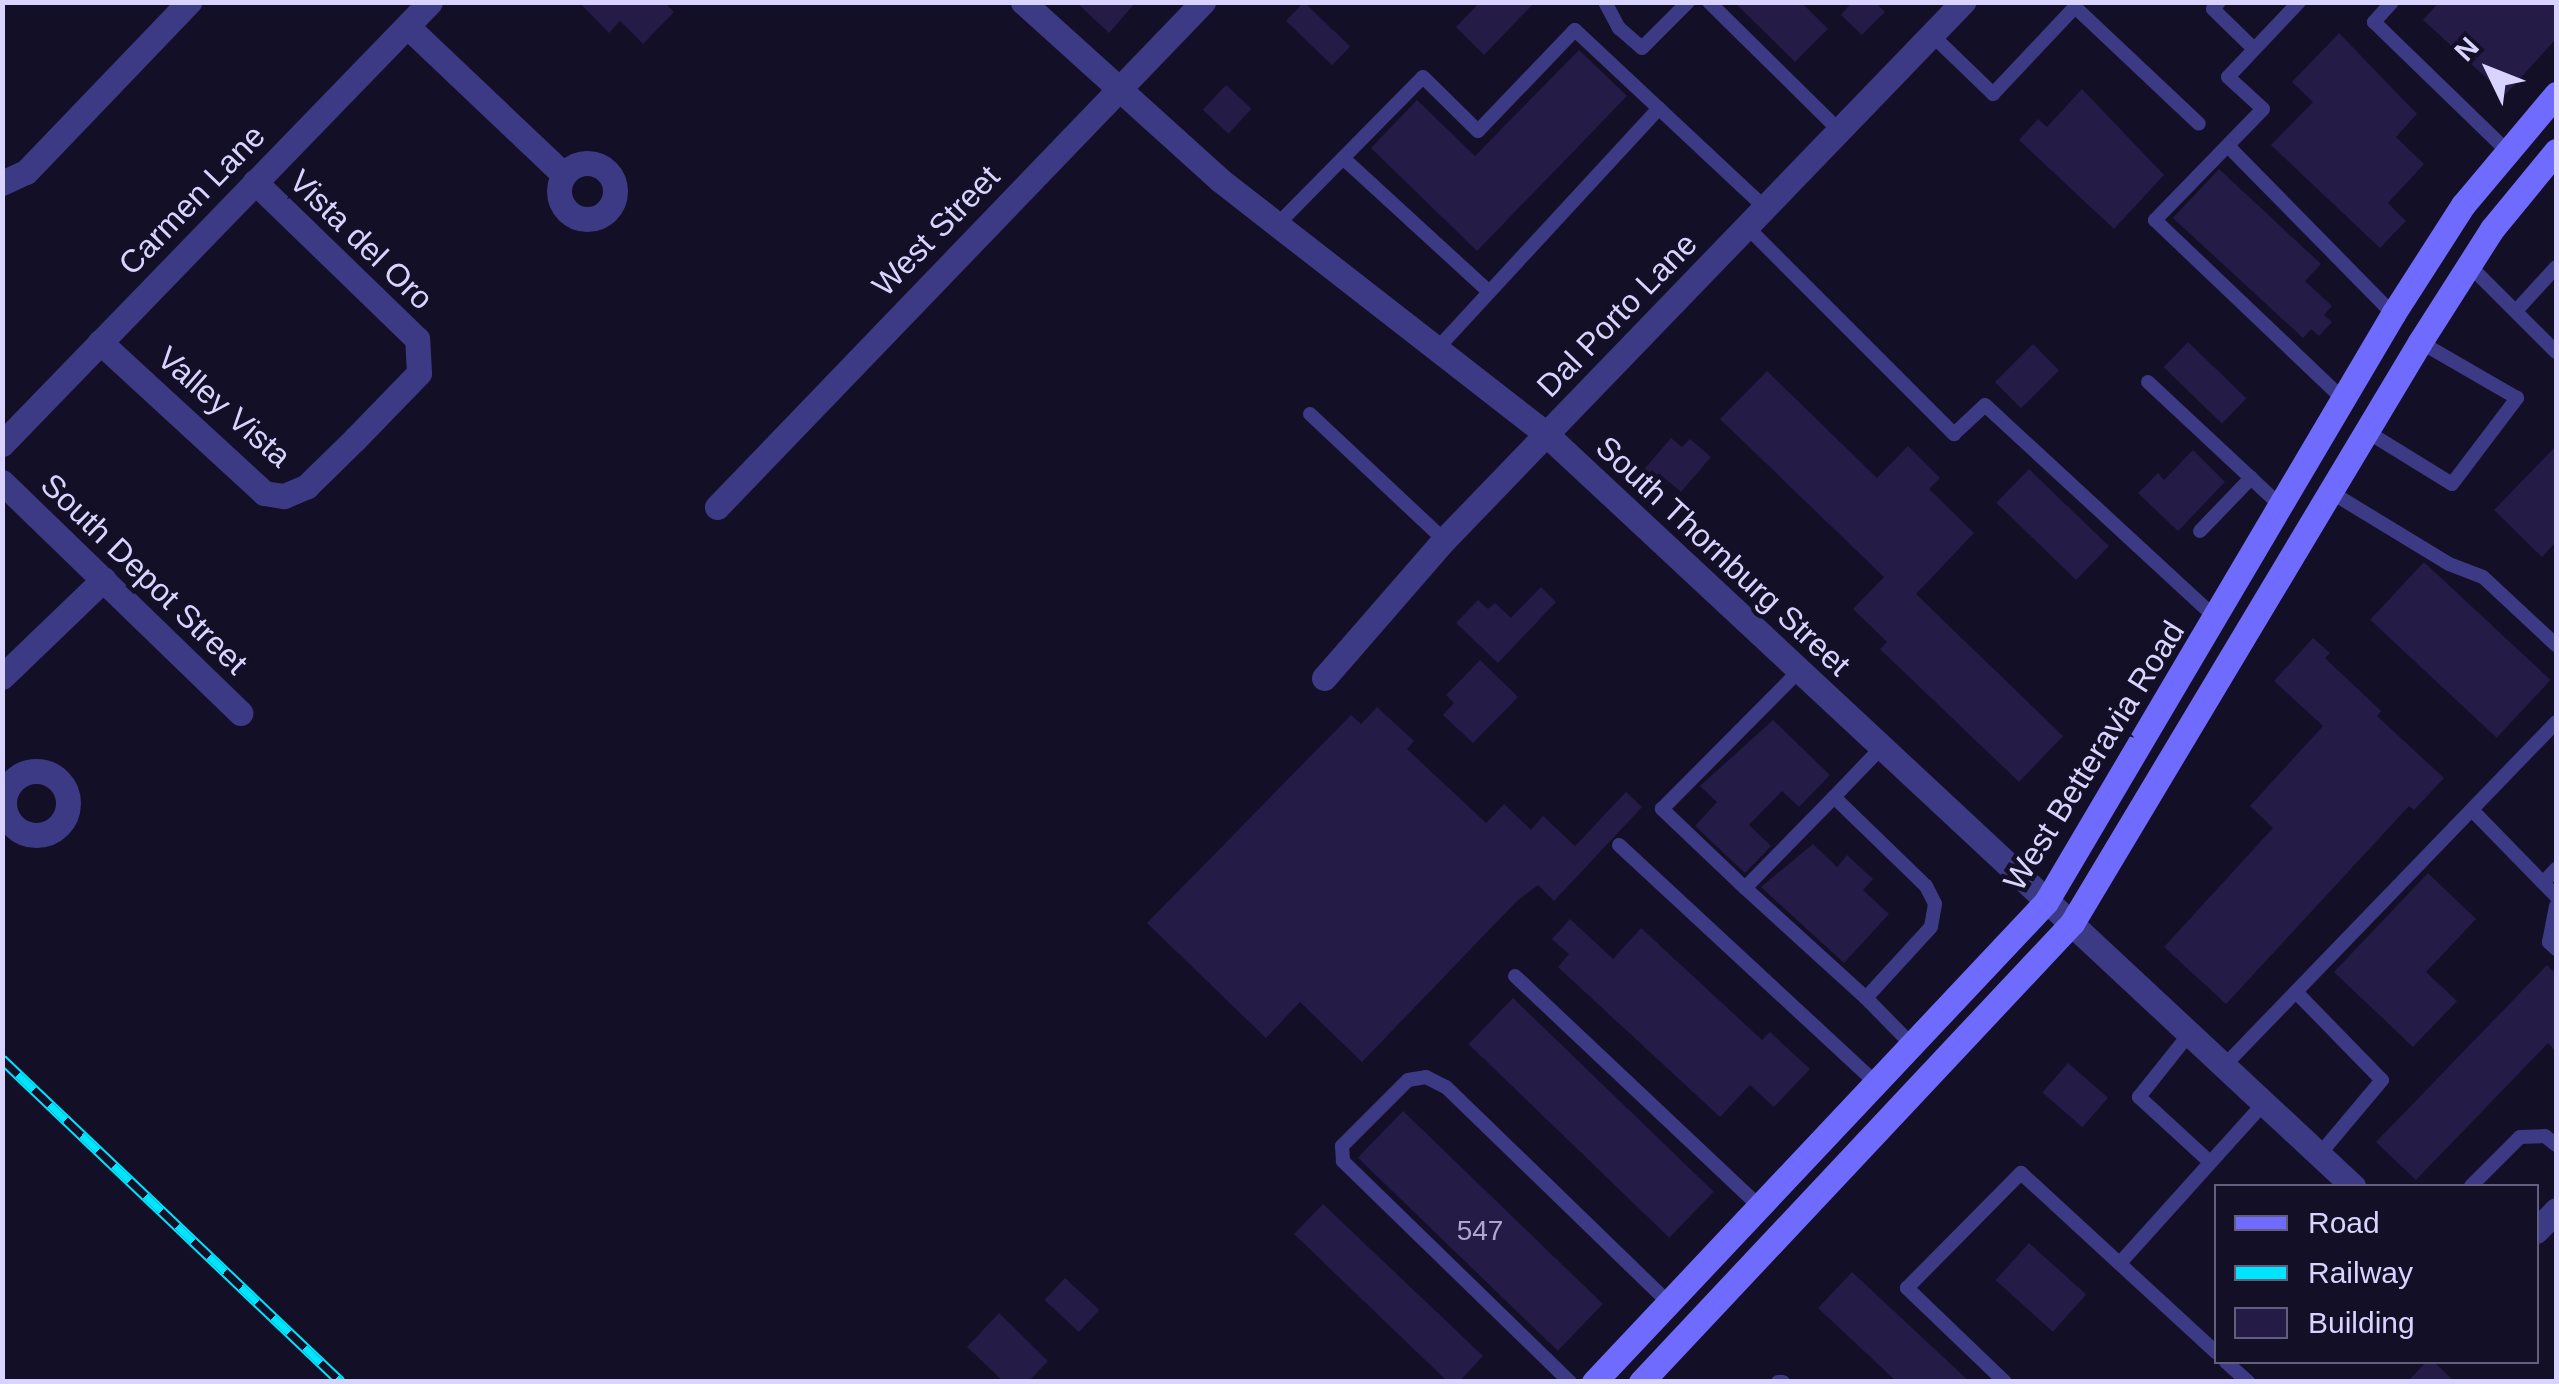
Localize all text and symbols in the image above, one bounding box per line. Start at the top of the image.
north arrow [2439,20,2539,120]
text: N [2448,31,2485,67]
street label: Carmen Lane [111,117,273,283]
street label: West Street [864,158,1008,304]
street label: Vista del Oro [281,162,441,318]
street label: Dal Porto Lane [1529,225,1705,405]
street label: Valley Vista [149,339,299,475]
street label: South Thornburg Street [1588,428,1858,684]
street label: South Depot Street [33,466,255,682]
street label: West Betteravia Road [1995,614,2193,898]
legend [2214,1184,2539,1364]
text: Road [2308,1206,2380,1239]
house number: 547 [1457,1214,1503,1248]
text: Railway [2308,1256,2413,1289]
text: Building [2308,1306,2415,1339]

